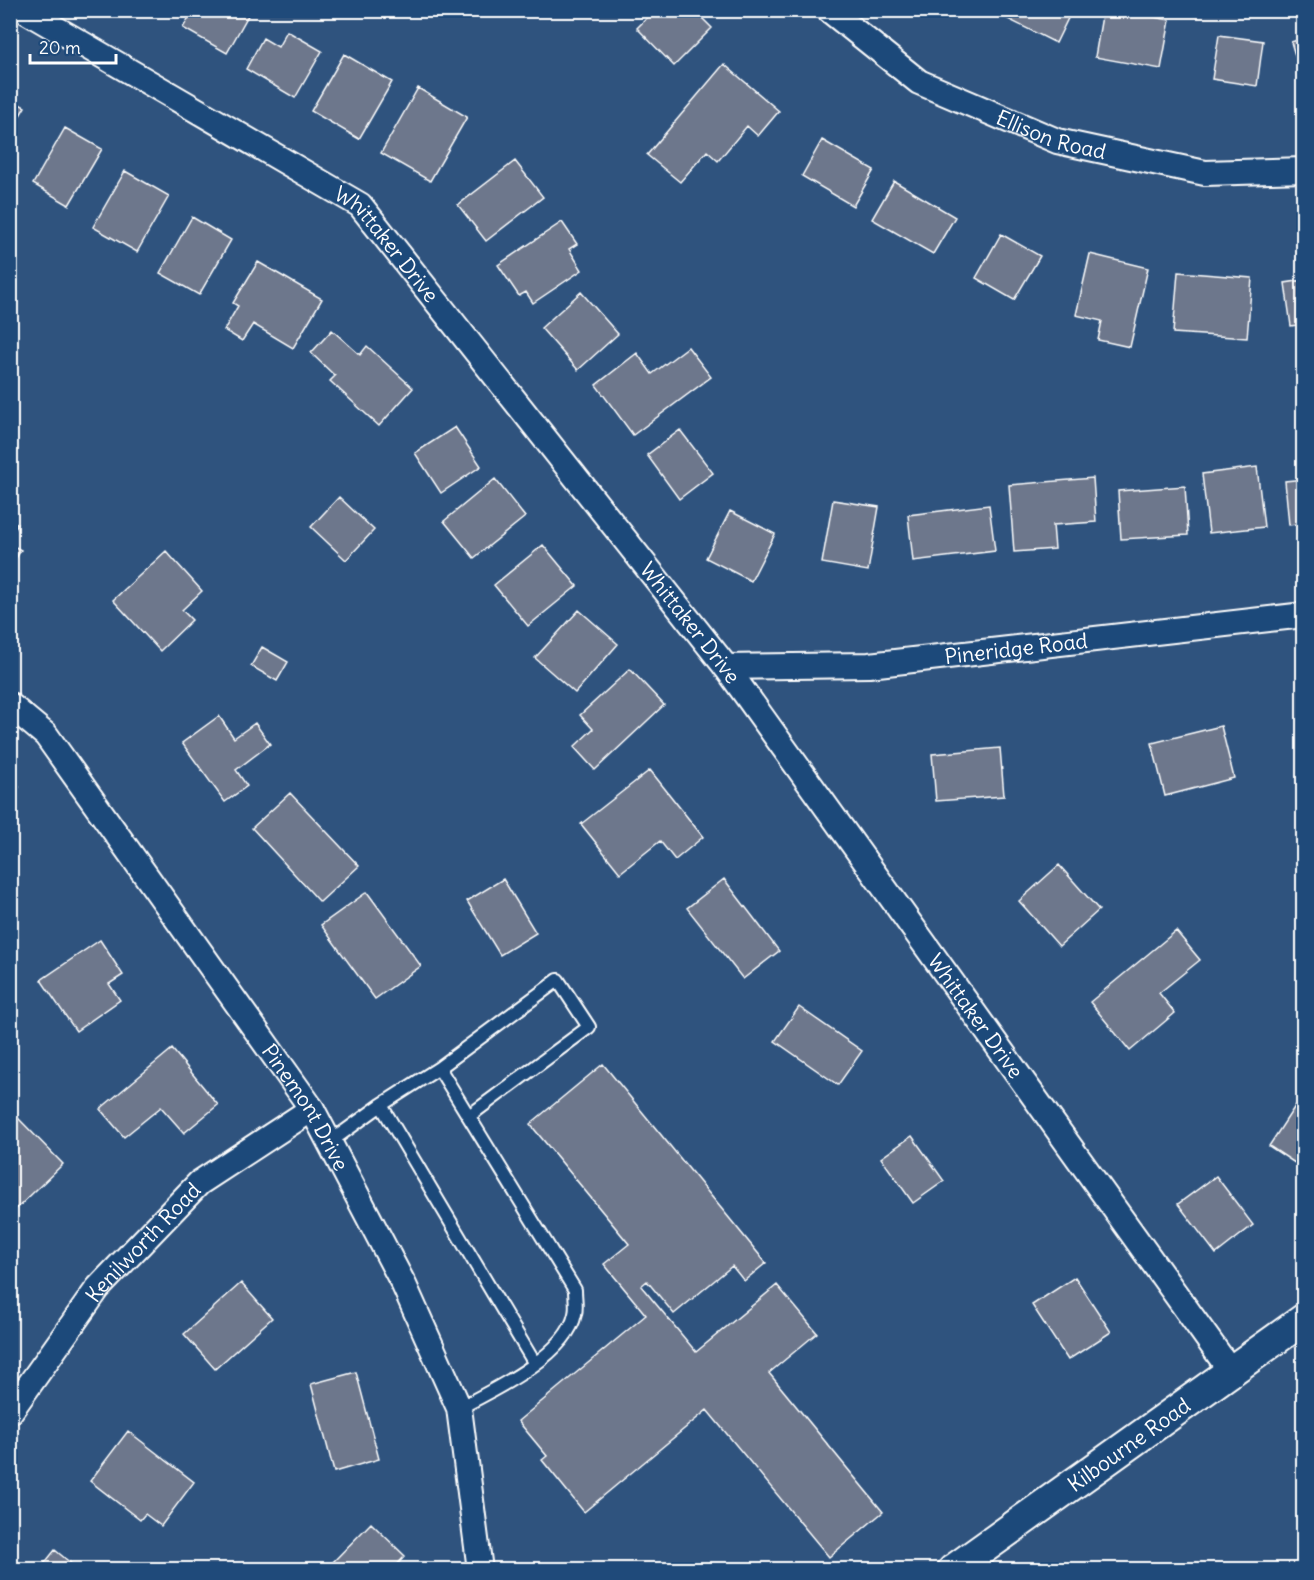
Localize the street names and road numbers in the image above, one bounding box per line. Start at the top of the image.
street label: Ellison Road [992,103,1109,165]
street label: Whittaker Drive [330,180,445,308]
street label: Whittaker Drive [634,556,747,688]
street label: Pineridge Road [943,626,1089,670]
street label: Whittaker Drive [922,948,1030,1083]
street label: Pinemont Drive [256,1038,355,1175]
street label: Kenilworth Road [79,1176,206,1307]
street label: Kilbourne Road [1062,1391,1195,1497]

